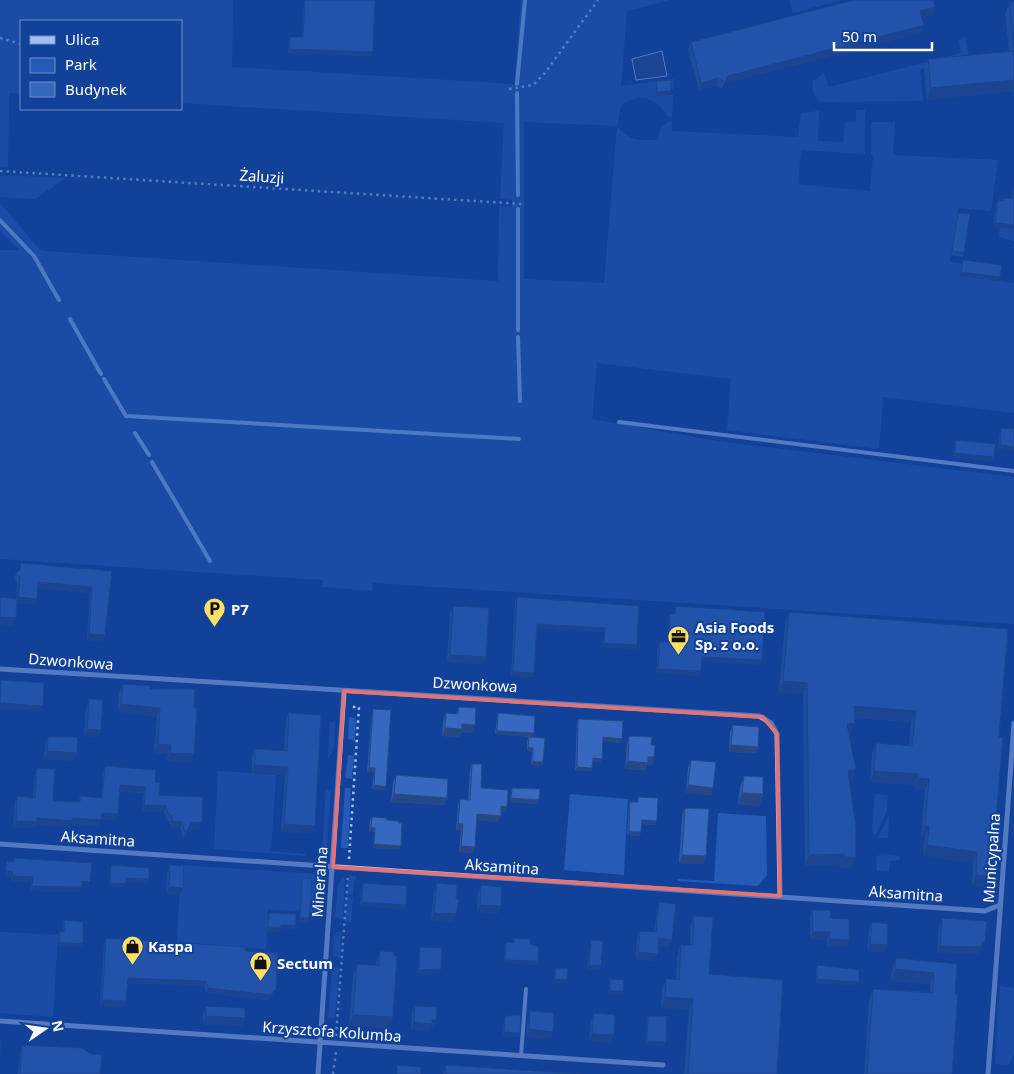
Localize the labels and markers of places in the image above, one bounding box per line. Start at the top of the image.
parking icon: P7 [203,597,227,628]
place label: P7 [231,599,249,619]
place label: Asia Foods Sp. z o.o. [695,617,774,654]
office icon: Asia Foods Sp. z o.o. [667,624,691,655]
shop icon: Kaspa [120,934,144,965]
place label: Kaspa [148,936,193,956]
shop icon: Sectum [249,951,273,982]
place label: Sectum [277,953,333,973]

